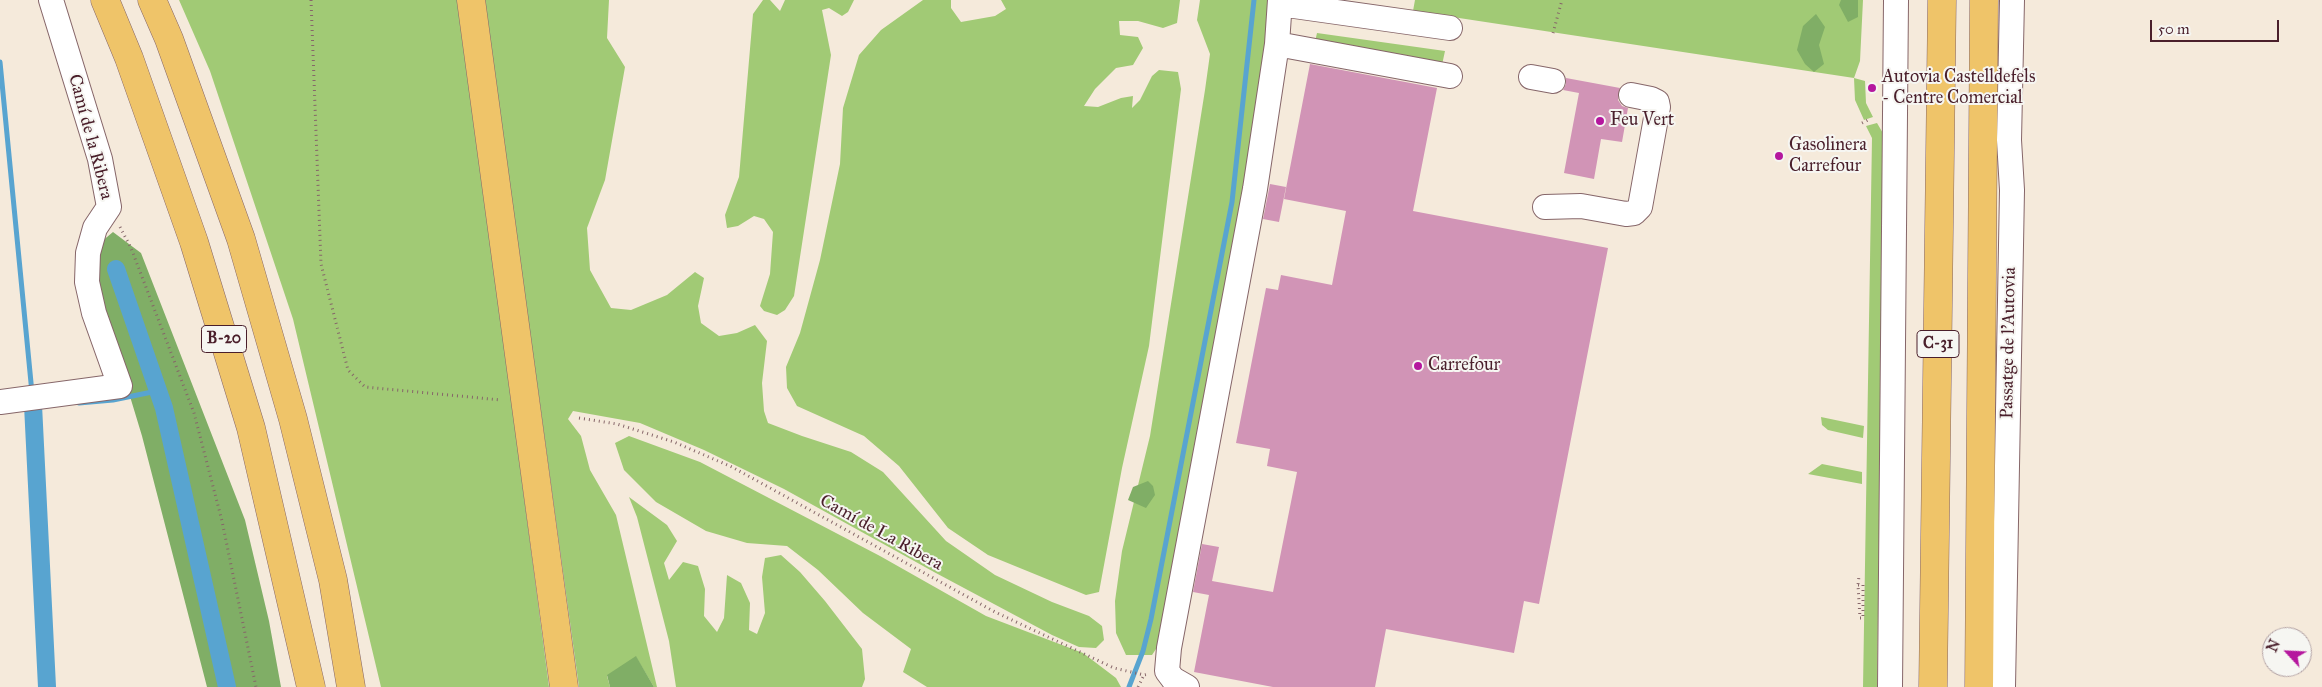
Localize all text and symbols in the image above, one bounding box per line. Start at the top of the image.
scale bar [2152,10,2281,42]
text: 50 m [2158,20,2190,38]
place label: Autovia Castelldefels - Centre Comercial [1882,67,2035,110]
street label: Camí de la Ribera [63,72,117,202]
marker: Autovia Castelldefels - Centre Comercial [1866,82,1878,94]
place label: Feu Vert [1610,110,1674,132]
marker: Feu Vert [1594,115,1606,127]
place label: Gasolinera Carrefour [1789,135,1867,178]
marker: Gasolinera Carrefour [1773,150,1785,162]
street label: Passatge de l'Autovia [1997,267,2021,419]
road number: B-20 [202,326,246,352]
road number: C-31 [1917,330,1959,358]
place label: Carrefour [1428,355,1500,377]
marker: Carrefour [1412,360,1424,372]
street label: Camí de La Ribera [816,490,946,576]
north arrow [2262,627,2312,677]
text: N [2264,637,2284,655]

